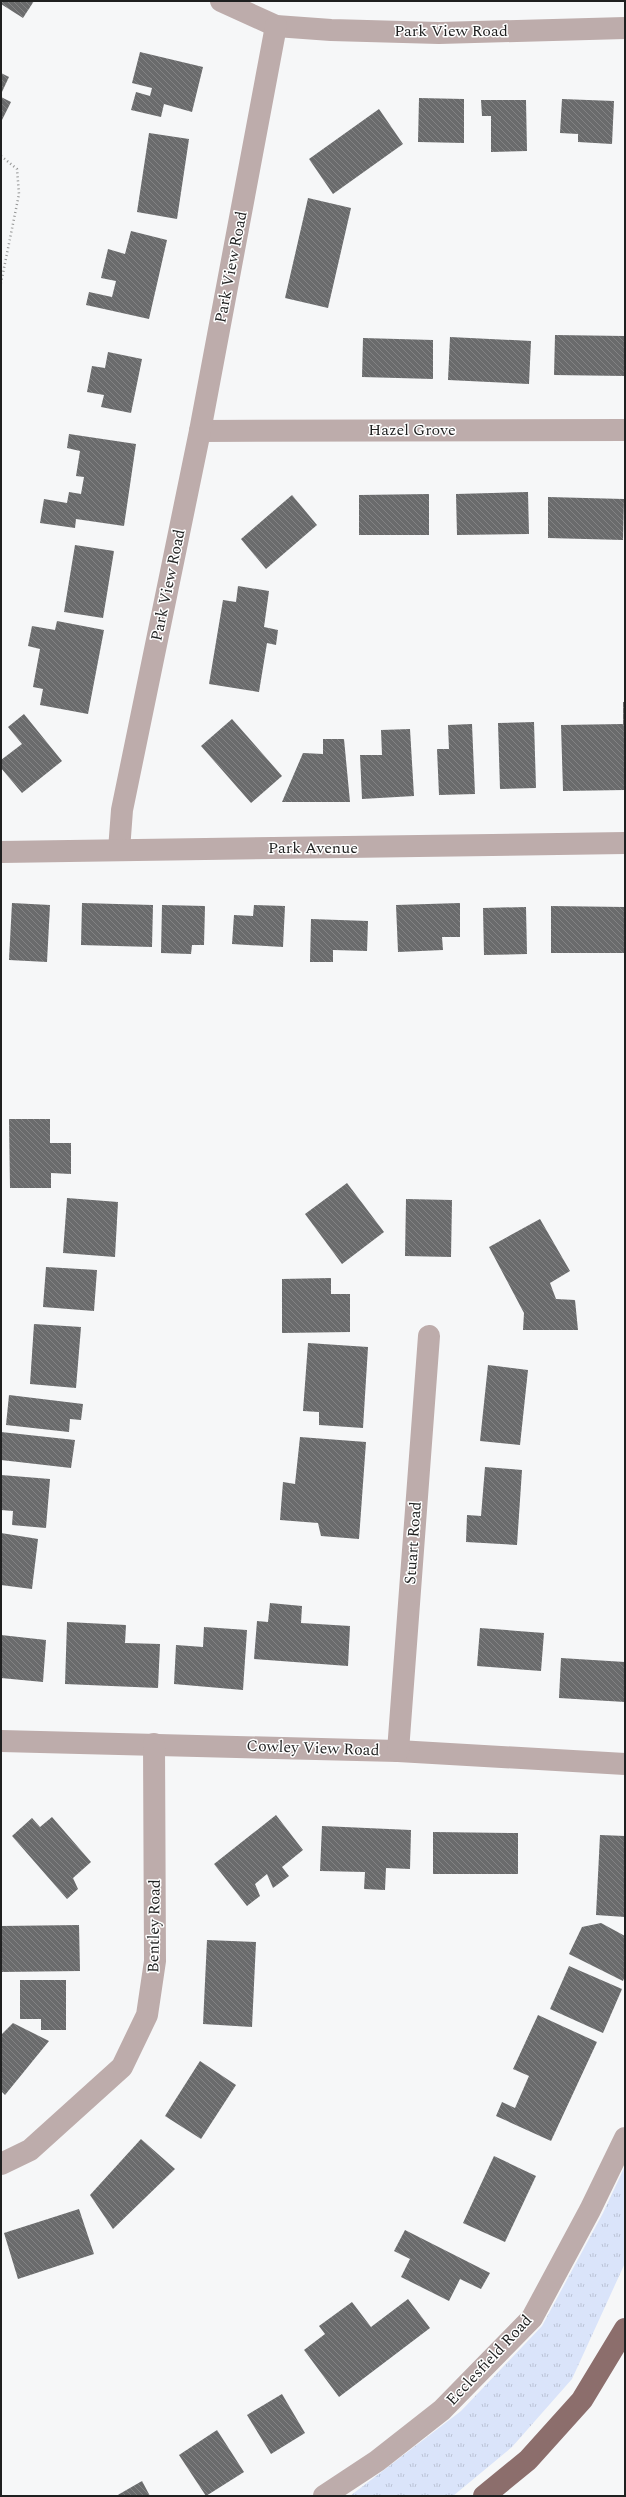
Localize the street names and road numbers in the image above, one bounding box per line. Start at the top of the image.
street label: Park View Road [394,19,508,43]
street label: Park View Road [208,209,254,325]
street label: Hazel Grove [368,418,456,442]
street label: Park View Road [144,527,192,643]
street label: Park Avenue [268,836,358,860]
street label: Stuart Road [398,1501,428,1585]
street label: Cowley View Road [246,1734,380,1762]
street label: Bentley Road [141,1879,167,1973]
street label: Ecclesfield Road [440,2309,538,2411]

